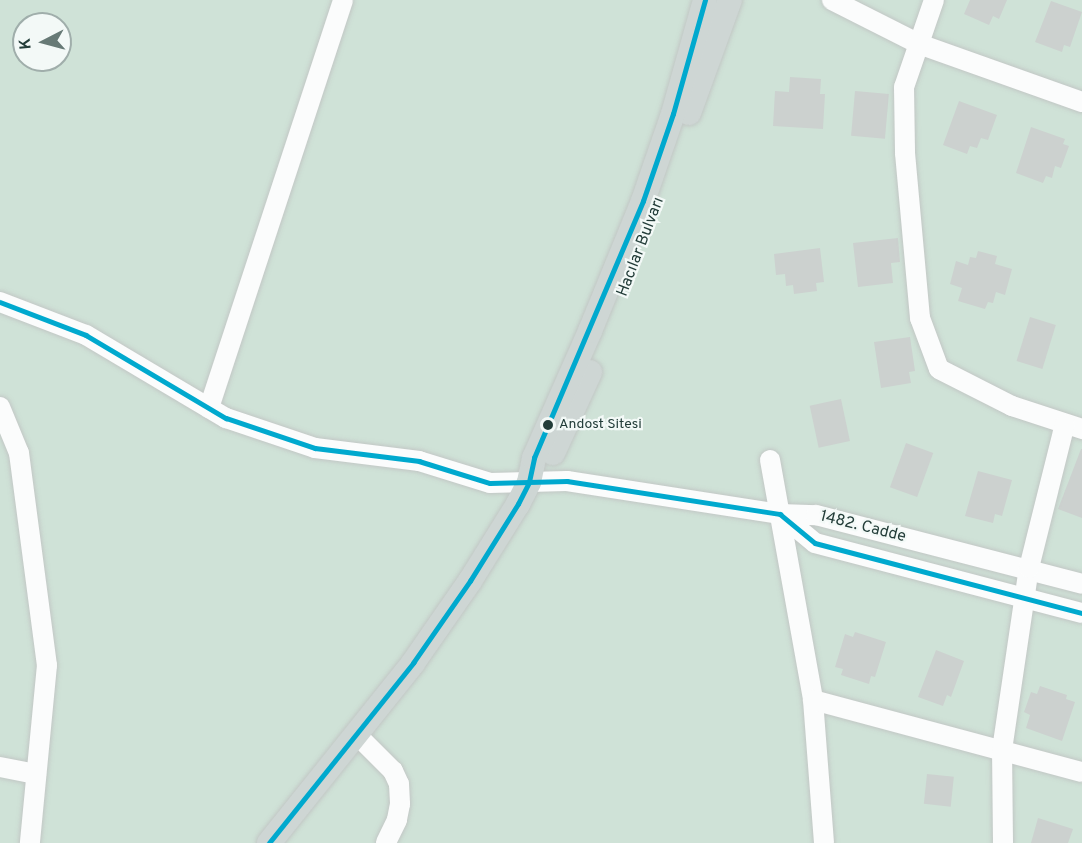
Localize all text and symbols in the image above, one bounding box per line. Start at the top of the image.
north arrow [12,12,72,72]
text: K [16,37,37,50]
street label: Hacılar Bulvarı [613,195,669,299]
place label: Andost Sitesi [559,417,642,433]
marker: Andost Sitesi [542,419,554,431]
street label: 1482. Cadde [818,507,908,547]

